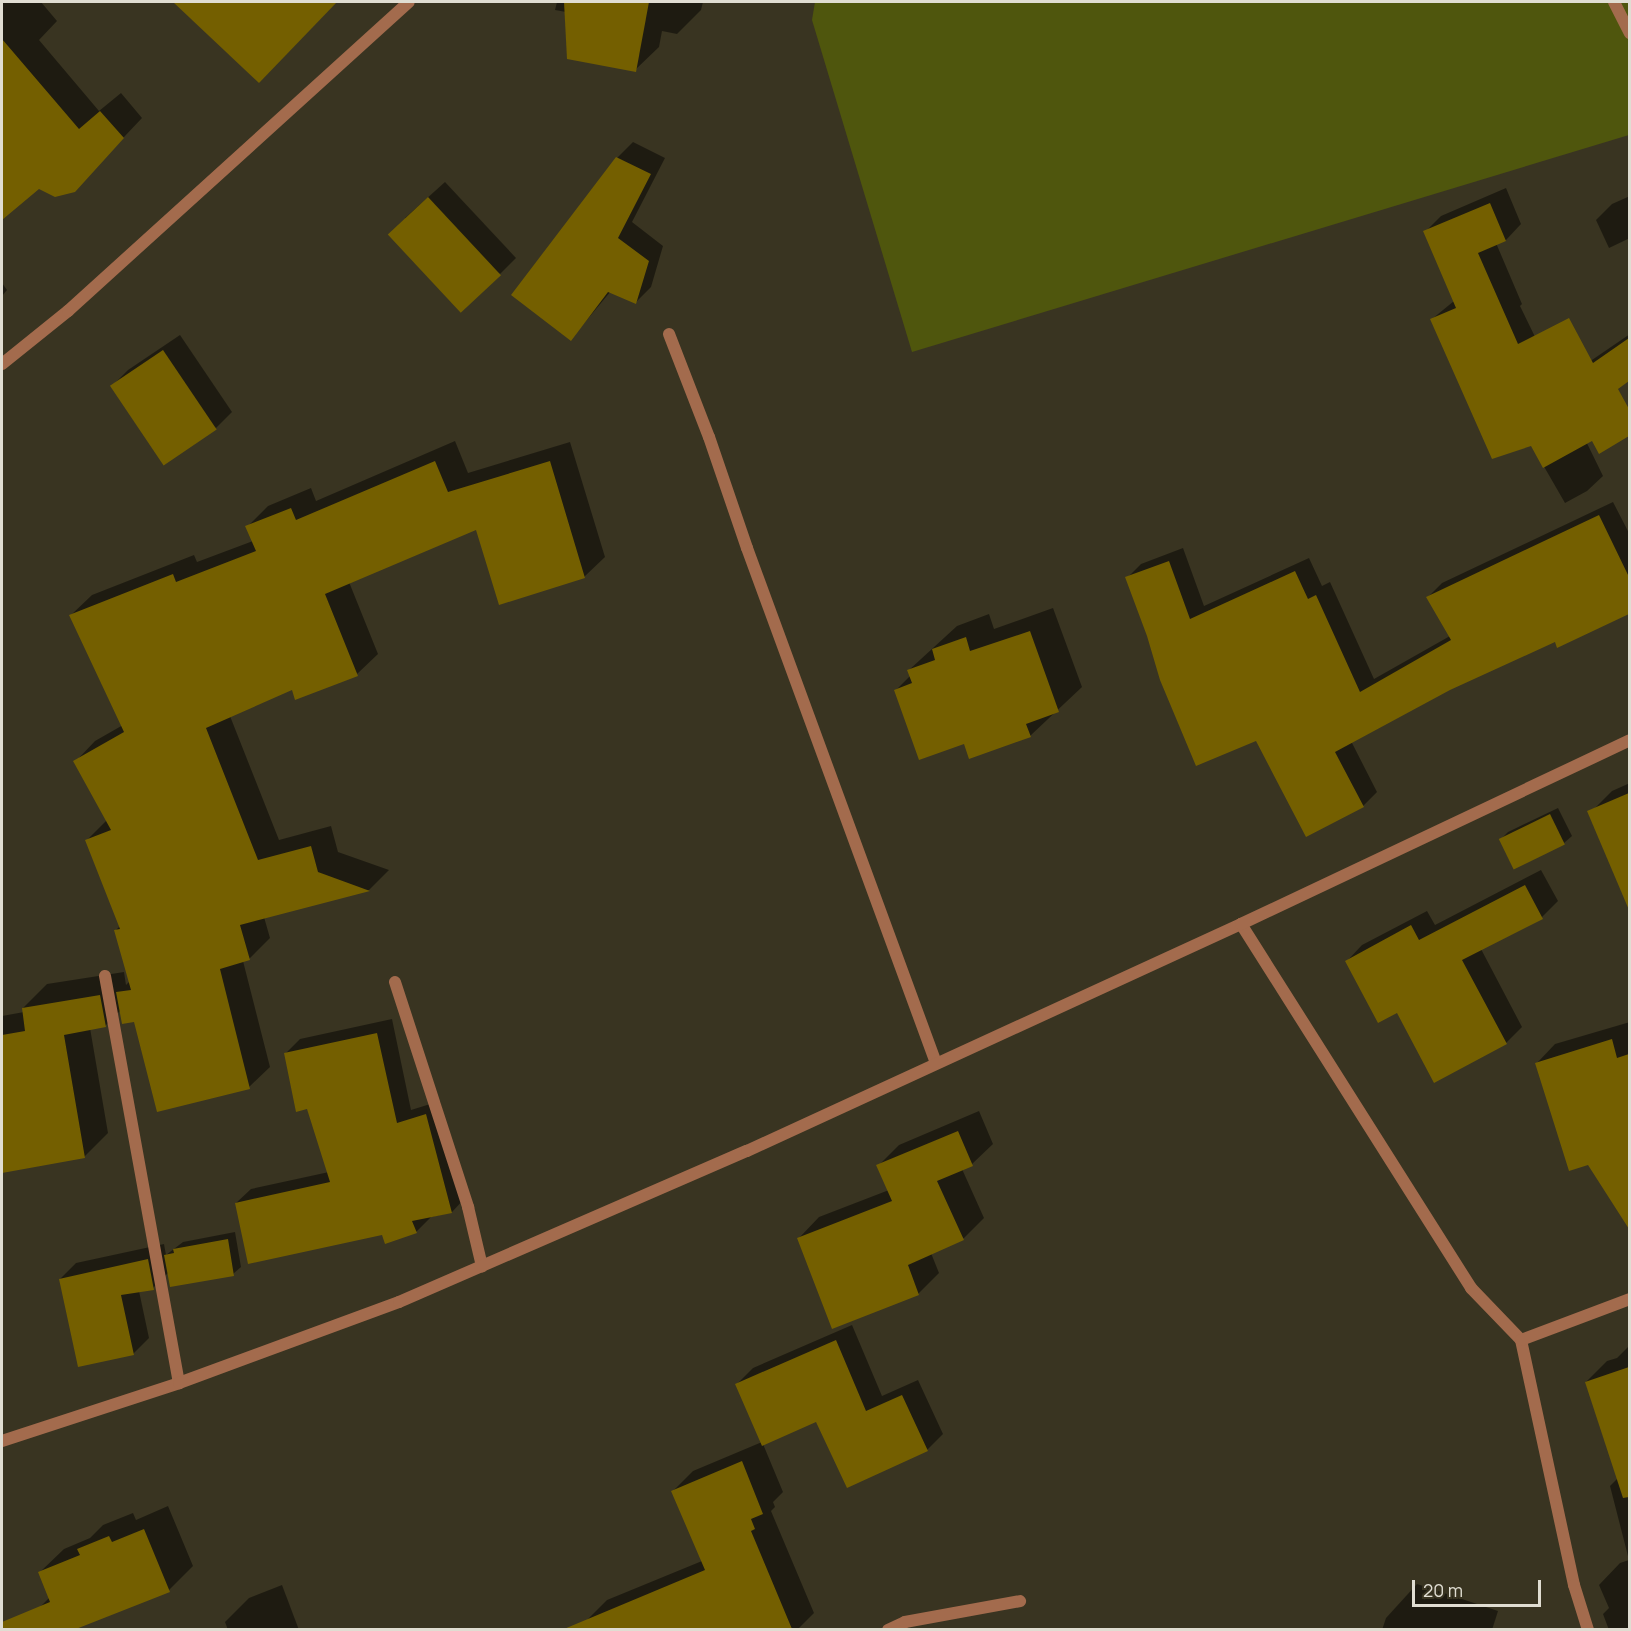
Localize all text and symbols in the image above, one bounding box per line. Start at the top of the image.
scale bar [1415,1568,1544,1606]
text: 20 m [1423,1578,1463,1602]

